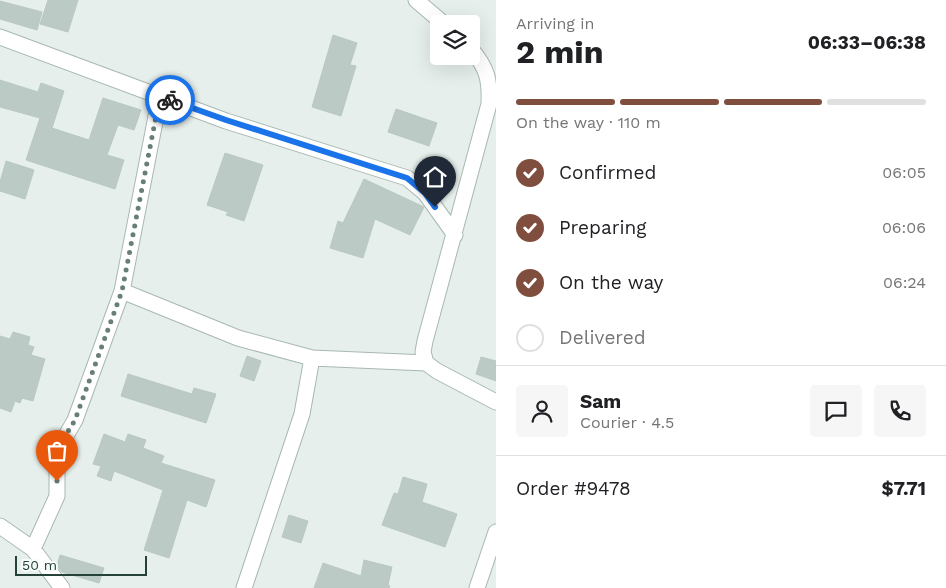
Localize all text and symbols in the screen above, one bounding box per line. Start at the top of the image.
text: Arriving in [516,14,594,33]
map controls [430,15,480,65]
button: layers [430,15,480,65]
text: 06:33–06:38 [808,31,926,54]
text: 2 min [516,33,604,71]
courier [145,75,195,125]
icon: bike [156,86,184,114]
text: On the way · 110 m [516,113,661,132]
pin [414,156,456,207]
icon: check [516,159,544,187]
text: Confirmed [559,161,656,184]
icon: home [421,163,449,191]
text: 06:05 [882,163,926,182]
icon: check [516,214,544,242]
text: Preparing [559,216,646,239]
text: 06:06 [882,218,926,237]
icon: check [516,269,544,297]
text: On the way [559,271,663,294]
text: 06:24 [883,273,926,292]
text: Delivered [559,326,646,349]
button: person [516,385,568,437]
button: chat [810,385,862,437]
button: phone [874,385,926,437]
text: Sam [580,390,621,413]
text: Courier · 4.5 [580,413,674,432]
pin [36,430,78,481]
icon: bag [43,437,71,465]
text: Order #9478 [516,477,631,500]
text: $7.71 [881,477,926,500]
scale bar [15,553,148,576]
text: 50 m [22,557,57,573]

